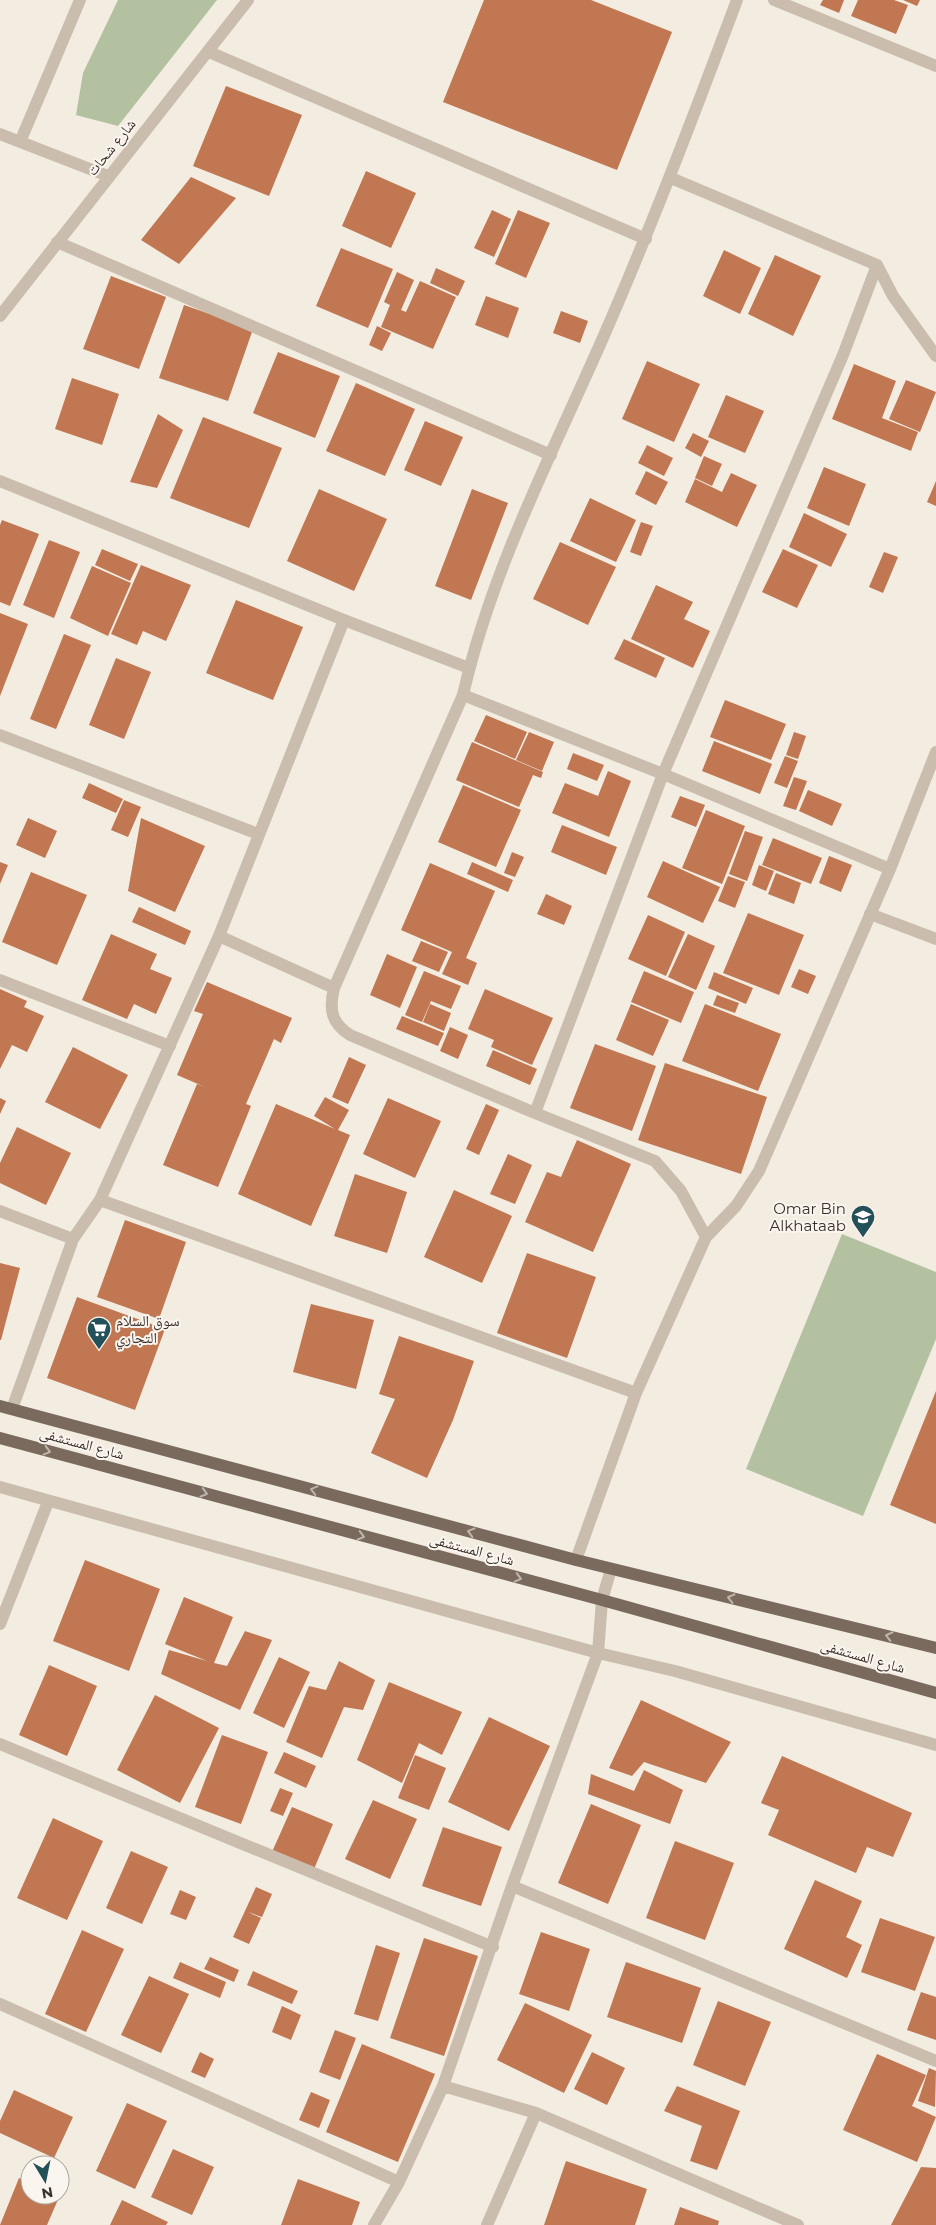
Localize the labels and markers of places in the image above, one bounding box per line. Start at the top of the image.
place label: Omar Bin Alkhataab [770,1199,846,1235]
school or university icon: Omar Bin Alkhataab [850,1204,876,1238]
place label: سوق السلام التجاري [116,1311,180,1349]
supermarket icon: سوق السلام التجاري [86,1316,112,1350]

